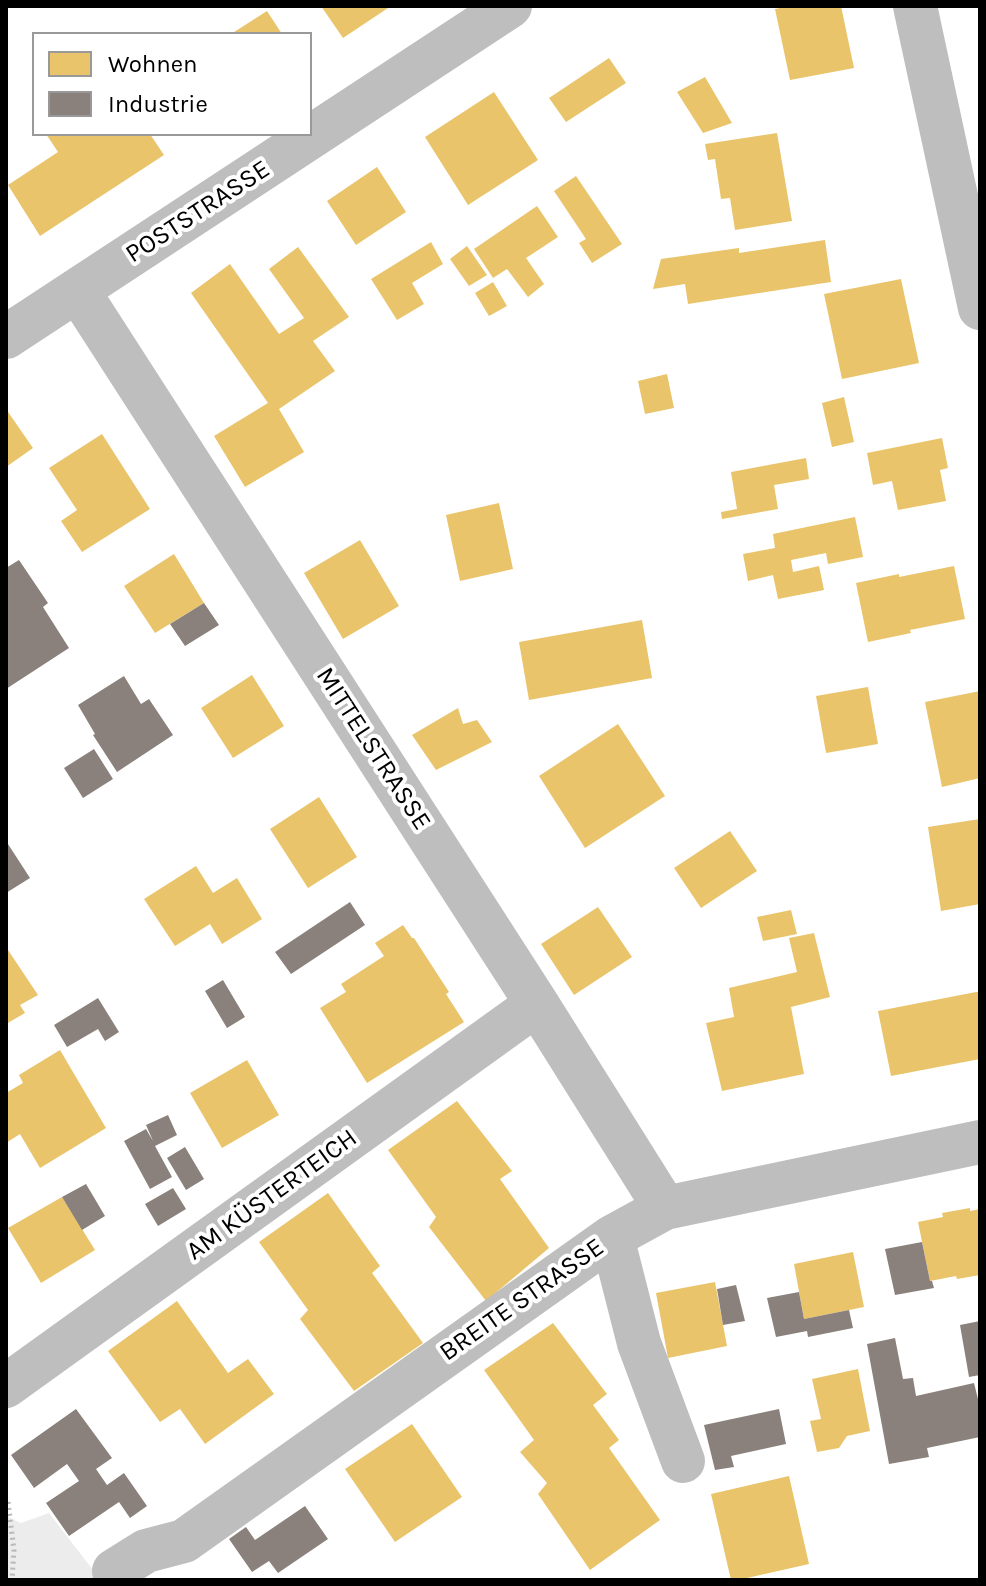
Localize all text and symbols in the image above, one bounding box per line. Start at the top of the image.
legend [32,32,312,136]
text: Wohnen [108,50,198,78]
text: Industrie [108,90,208,118]
street label: POSTSTRASSE [120,154,276,270]
street label: MITTELSTRASSE [309,662,437,836]
street label: AM KÜSTERTEICH [181,1123,363,1267]
street label: BREITE STRASSE [434,1232,610,1368]

